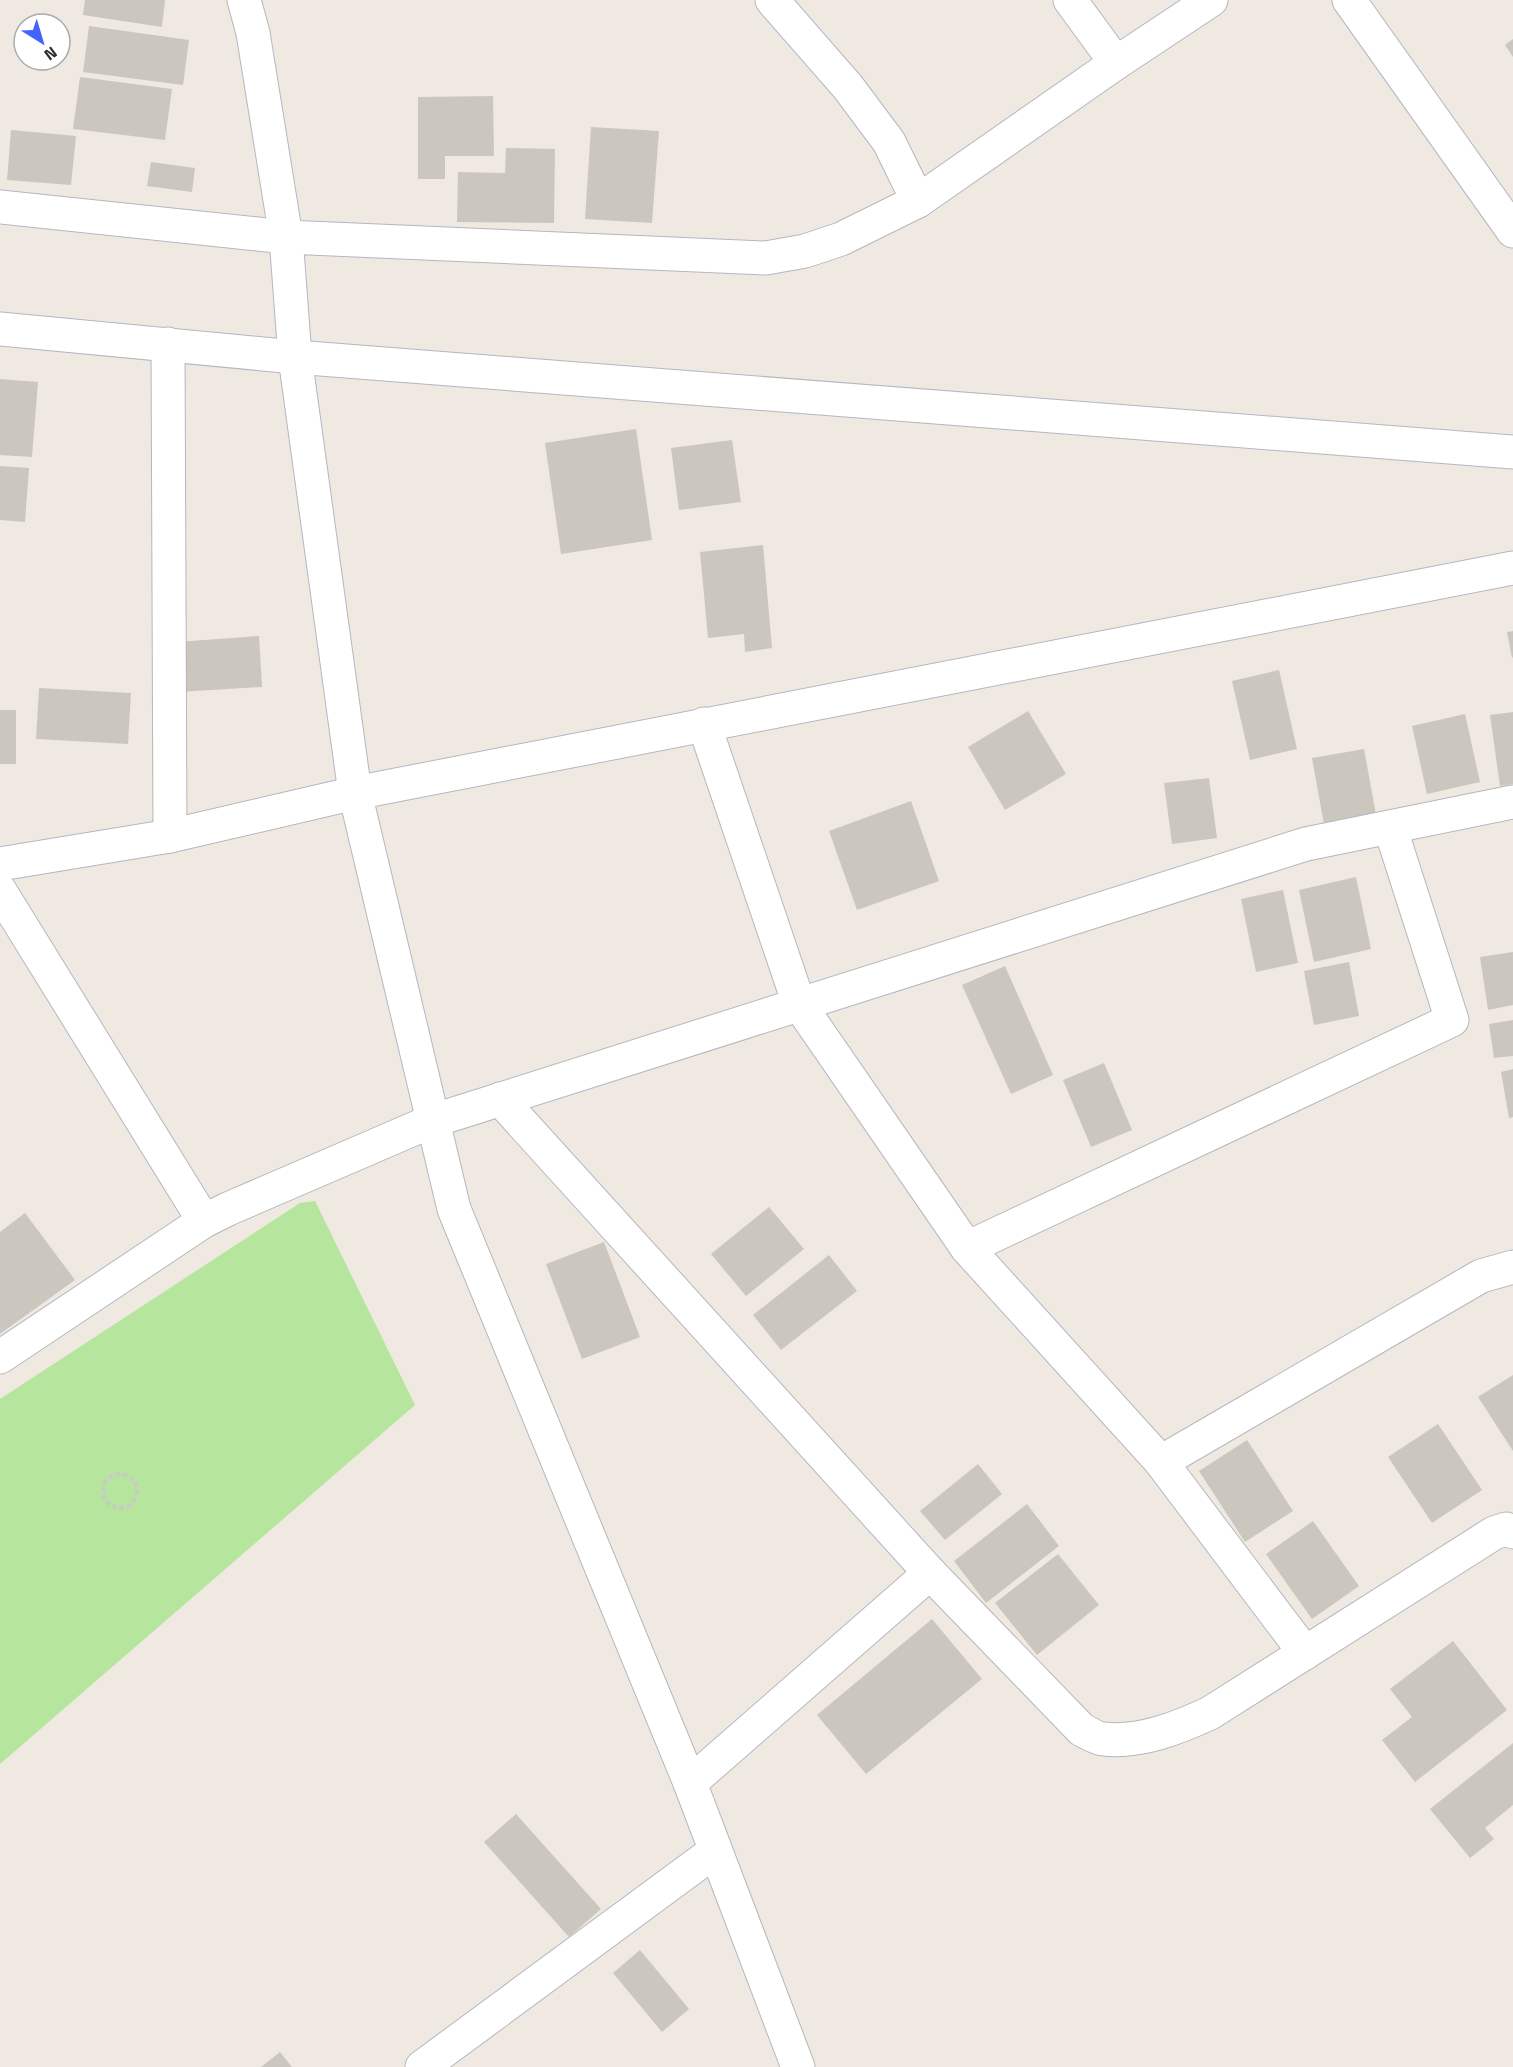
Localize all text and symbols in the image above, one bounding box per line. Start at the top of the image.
north arrow [12,12,72,72]
text: N [39,41,63,67]

